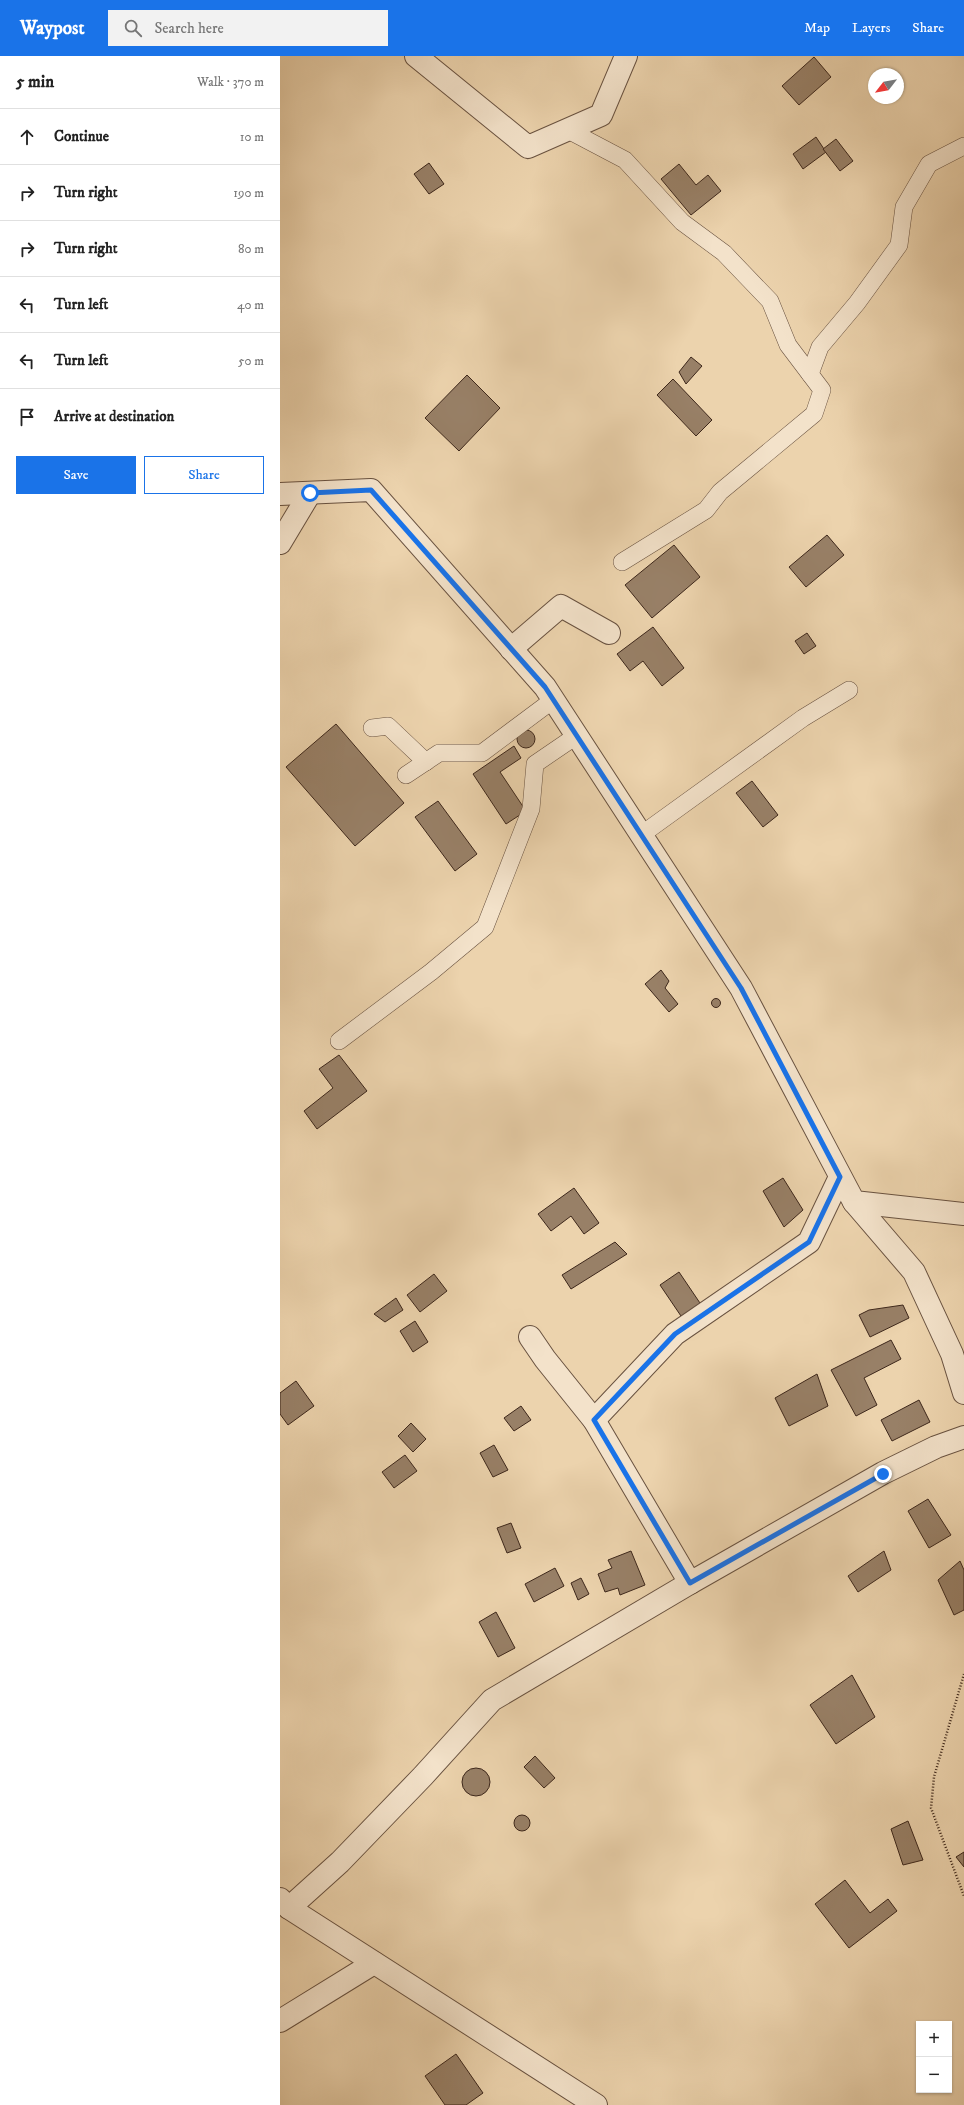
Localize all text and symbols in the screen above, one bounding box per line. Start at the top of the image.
search box [108,10,388,46]
text: Waypost [20,17,84,40]
icon: search [122,17,144,39]
text: Search here [154,19,224,38]
text: Map [804,19,830,37]
text: Layers [852,19,890,37]
text: Share [912,19,944,37]
north arrow [868,68,904,104]
text: 5 min [16,71,54,93]
text: Walk · 370 m [197,74,264,90]
icon: ahead [16,126,38,148]
text: Continue [54,127,109,146]
text: 10 m [240,129,264,145]
icon: right [16,182,38,204]
text: Turn right [54,183,117,202]
text: 190 m [233,185,264,201]
icon: right [16,238,38,260]
text: Turn right [54,239,117,258]
text: 80 m [238,241,264,257]
icon: left [16,294,38,316]
text: Turn left [54,295,108,314]
text: 40 m [237,297,264,313]
icon: left [16,350,38,372]
text: Turn left [54,351,108,370]
text: 50 m [238,353,264,369]
icon: arrive [16,406,38,428]
text: Arrive at destination [54,407,174,426]
button: Save [16,456,136,494]
button: Share [144,456,264,494]
route start [301,484,319,502]
route end [874,1465,892,1483]
map controls [916,2021,952,2093]
button: + [916,2021,952,2057]
button: − [916,2057,952,2093]

